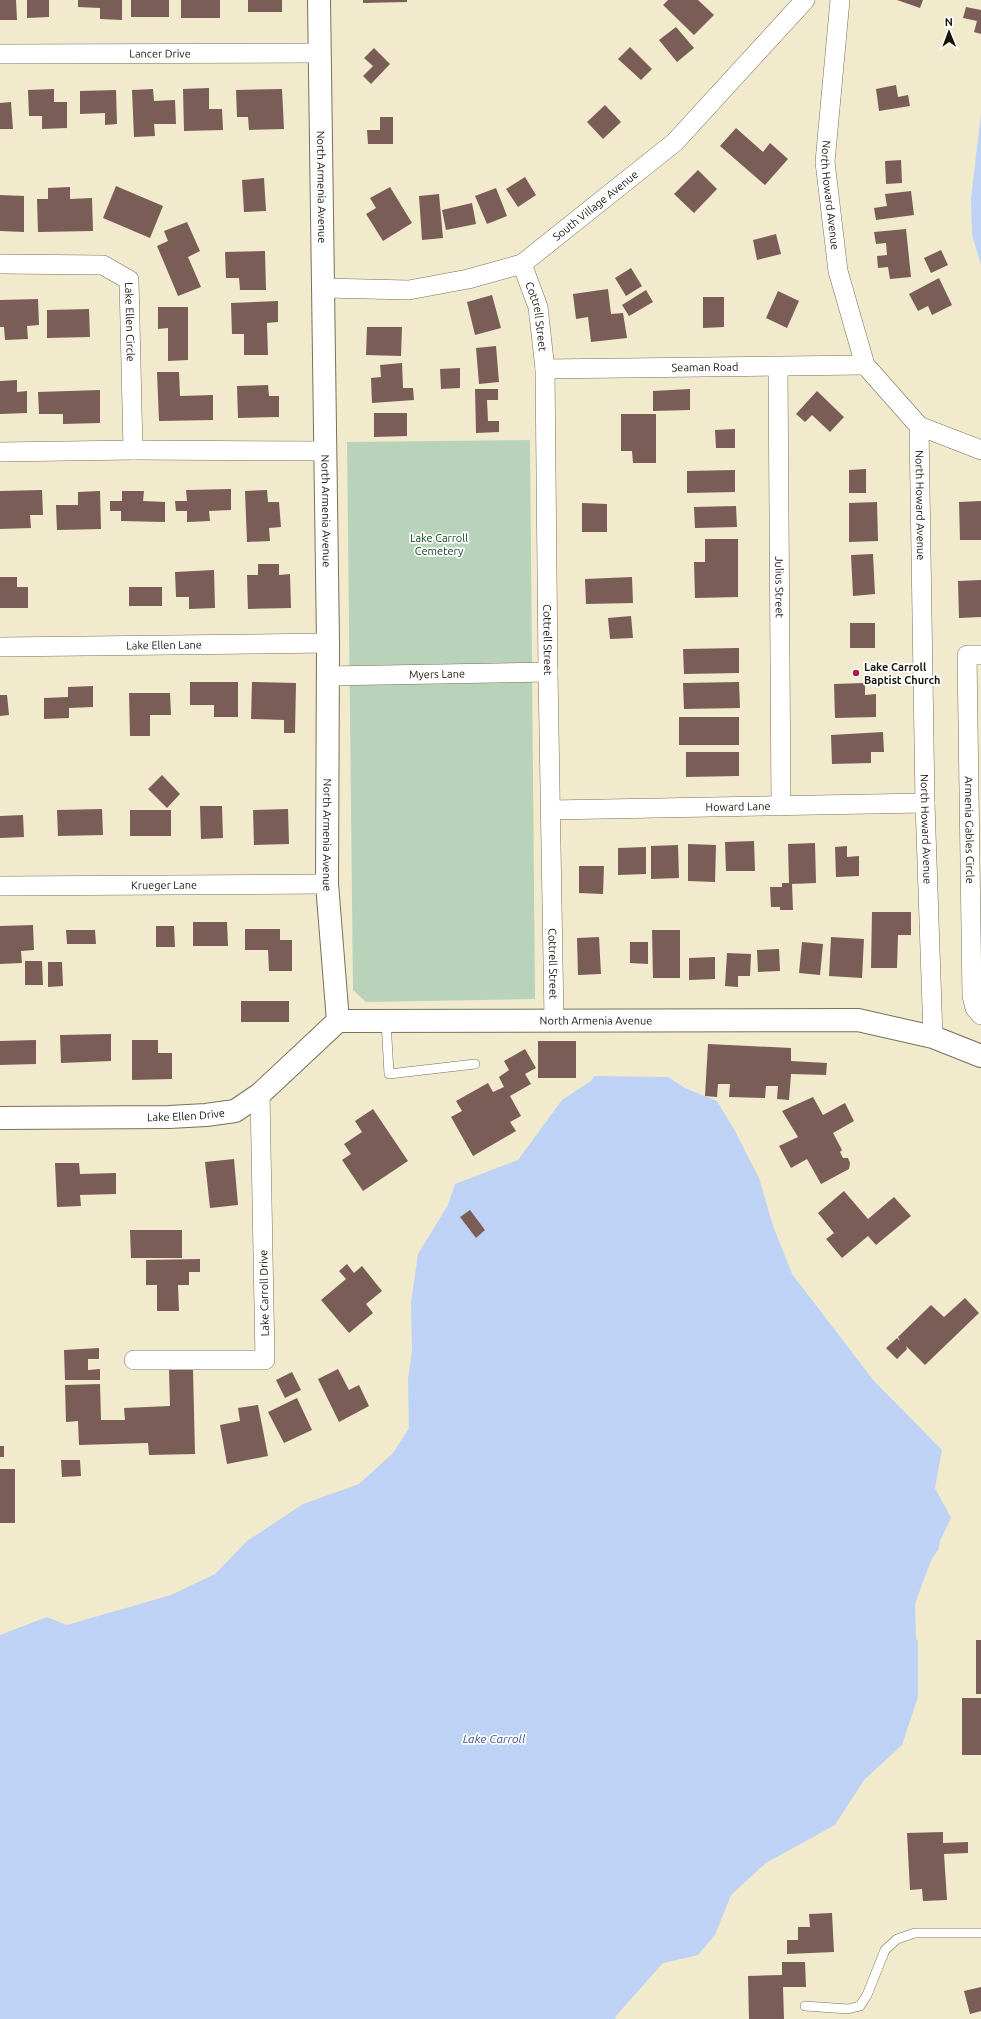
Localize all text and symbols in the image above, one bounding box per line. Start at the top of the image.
north arrow [929,12,969,52]
text: N [945,16,953,28]
street label: Lancer Drive [129,47,191,60]
street label: North Armenia Avenue [315,131,328,243]
street label: North Howard Avenue [819,140,841,250]
street label: South Village Avenue [551,168,640,243]
street label: Cottrell Street [523,280,549,353]
street label: Lake Ellen Circle [123,282,137,362]
street label: Seaman Road [671,361,738,373]
street label: North Howard Avenue [913,450,927,560]
street label: North Armenia Avenue [319,454,333,567]
park label: Lake Carroll Cemetery [410,532,468,557]
street label: Julius Street [773,556,786,619]
street label: Cottrell Street [541,604,554,676]
street label: Lake Ellen Lane [126,639,202,651]
place label: Lake Carroll Baptist Church [864,661,940,686]
street label: Myers Lane [409,668,465,681]
marker: Lake Carroll Baptist Church [851,668,861,678]
street label: North Howard Avenue [919,774,934,884]
street label: Armenia Gables Circle [963,776,976,884]
street label: North Armenia Avenue [321,779,334,892]
street label: Howard Lane [705,800,771,813]
street label: Krueger Lane [131,879,197,891]
street label: Cottrell Street [546,928,560,1000]
street label: North Armenia Avenue [540,1014,652,1027]
street label: Lake Ellen Drive [147,1106,226,1123]
street label: Lake Carroll Drive [257,1250,271,1336]
water label: Lake Carroll [463,1732,526,1745]

